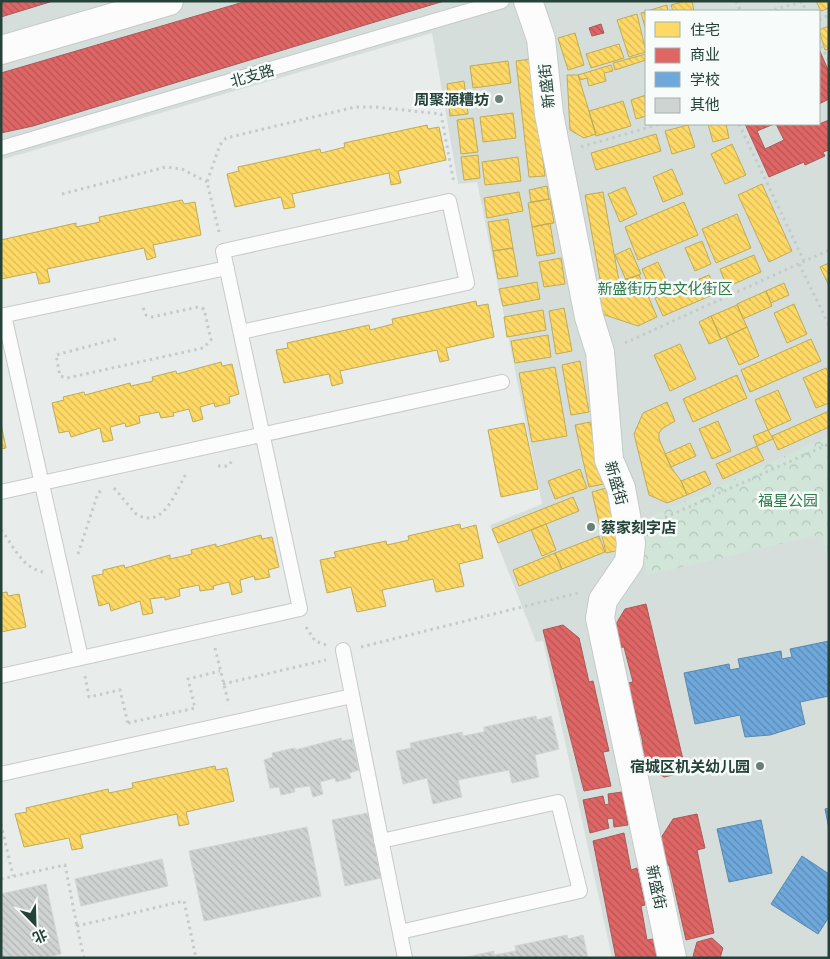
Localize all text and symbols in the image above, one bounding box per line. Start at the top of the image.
legend [645,10,820,125]
text: 住宅 [690,19,720,39]
text: 商业 [690,44,720,64]
street label: 北支路 [228,59,276,91]
street label: 新盛街 [534,63,558,109]
text: 学校 [690,69,720,89]
place label: 周聚源糟坊 [414,89,489,109]
marker: 周聚源糟坊 [493,93,505,105]
text: 其他 [690,94,720,114]
park label: 新盛街历史文化街区 [597,278,733,298]
street label: 新盛街 [601,459,633,507]
park label: 福星公园 [758,490,818,510]
place label: 蔡家刻字店 [601,517,676,537]
marker: 蔡家刻字店 [585,521,597,533]
place label: 宿城区机关幼儿园 [630,756,750,776]
marker: 宿城区机关幼儿园 [754,760,766,772]
street label: 新盛街 [643,863,671,911]
north arrow [10,899,60,949]
text: 北 [30,925,50,948]

